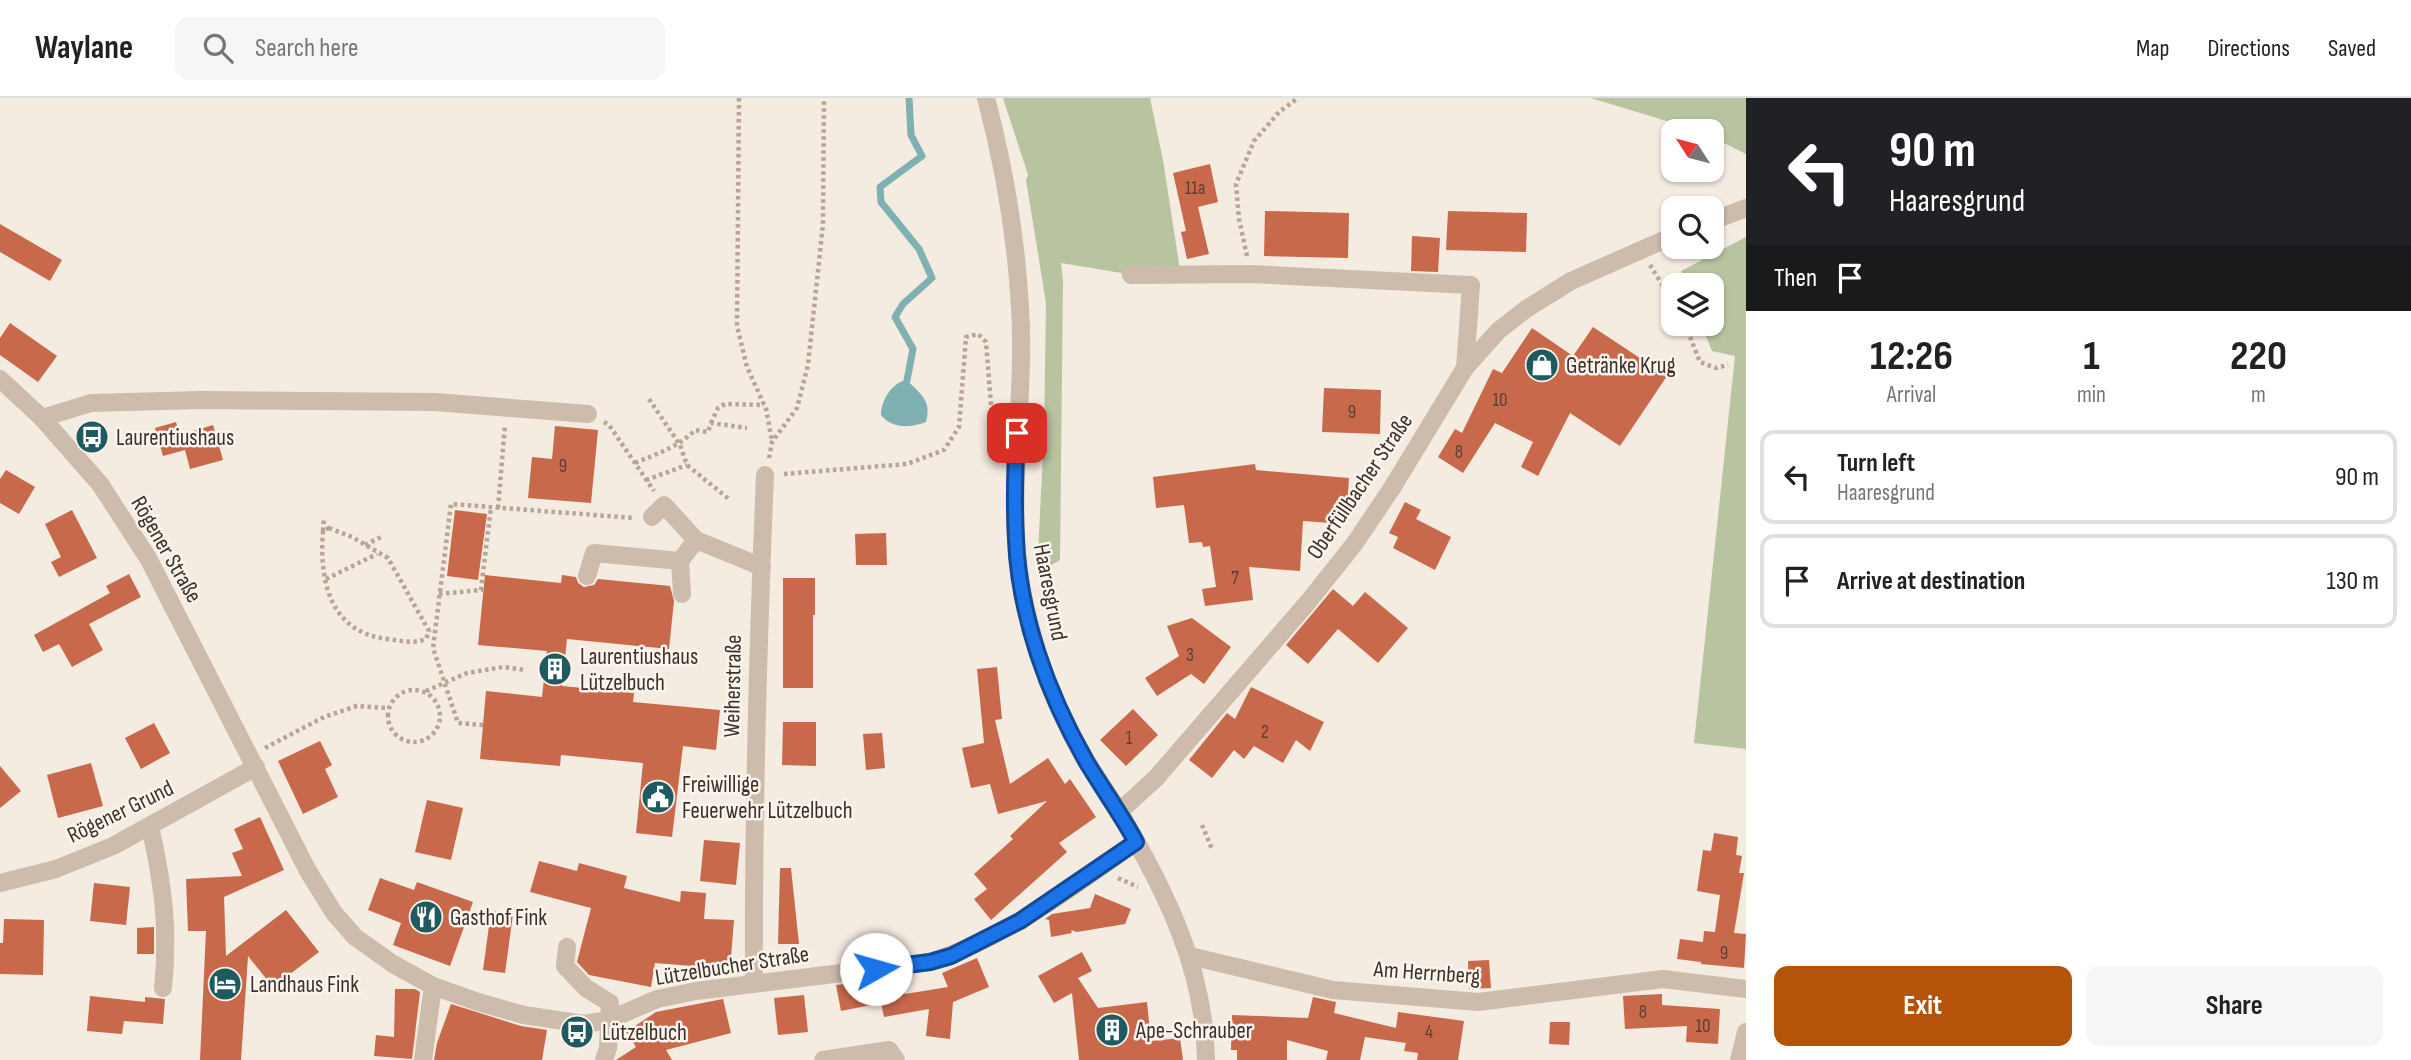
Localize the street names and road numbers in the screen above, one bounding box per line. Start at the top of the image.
street label: Oberfüllbacher Straße [1301,408,1419,565]
street label: Rögener Straße [124,491,208,608]
street label: Haaresgrund [1027,542,1073,643]
street label: Weiherstraße [718,634,748,738]
street label: Rögener Grund [63,774,178,850]
street label: Lützelbucher Straße [653,940,811,992]
street label: Am Herrnberg [1372,955,1481,991]

